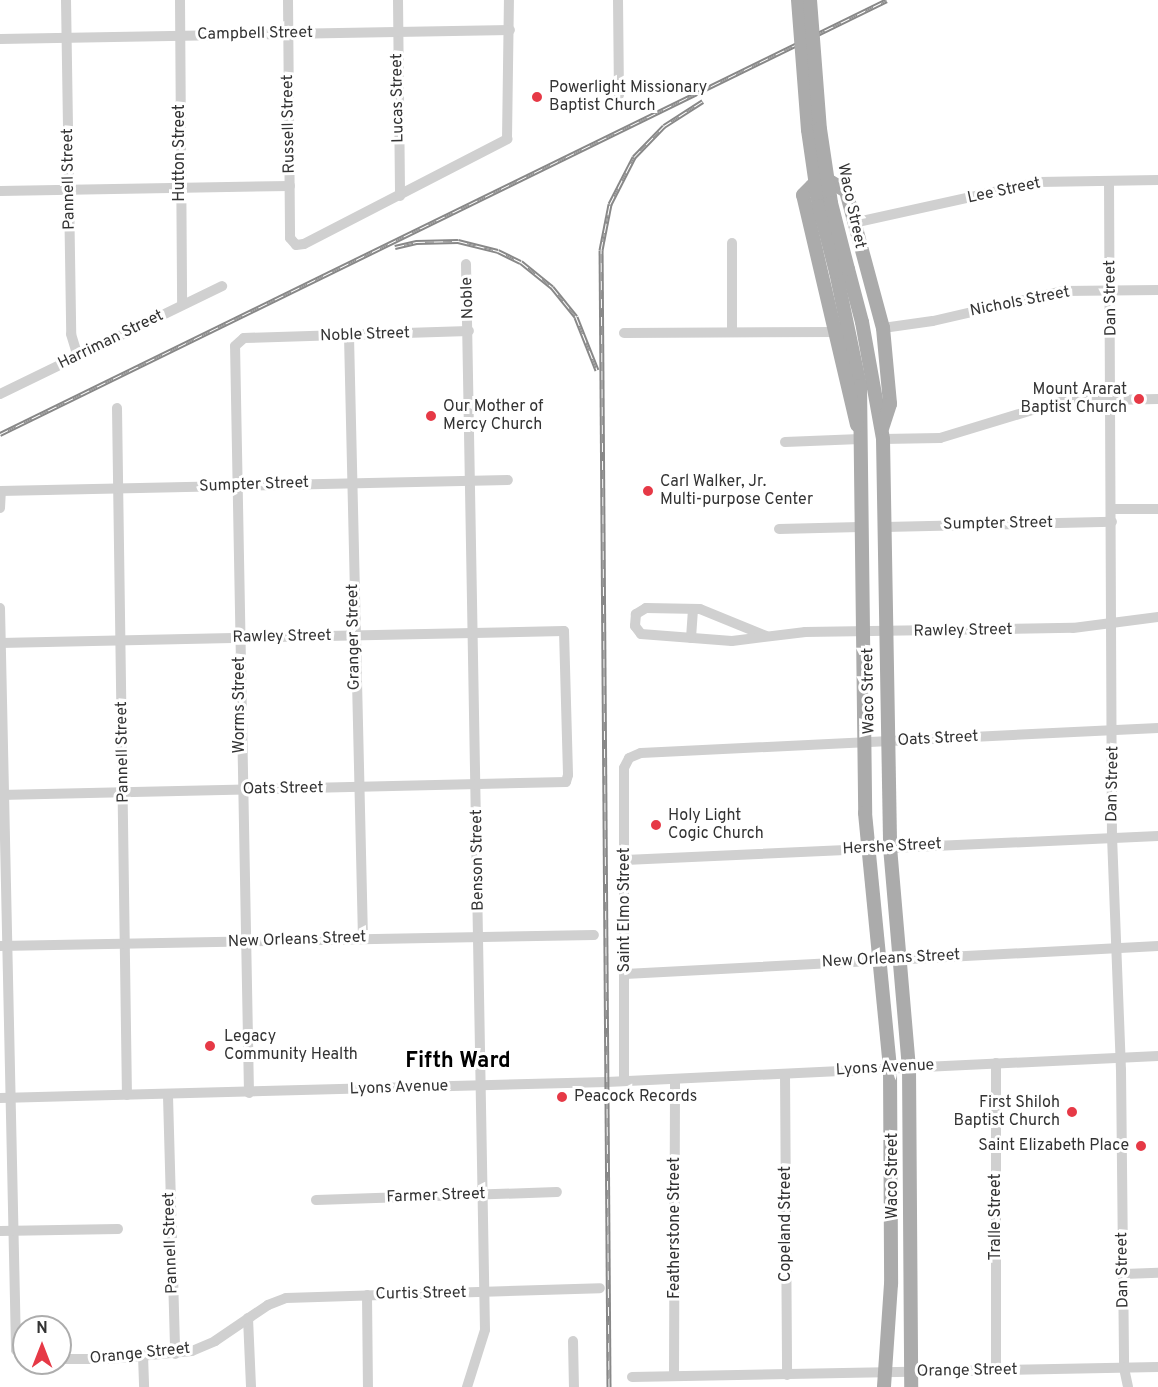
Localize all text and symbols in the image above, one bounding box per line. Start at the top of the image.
street label: Campbell Street [197,23,313,45]
street label: Lucas Street [388,53,408,143]
street label: Russell Street [279,74,299,174]
place label: Powerlight Missionary Baptist Church [549,78,707,116]
marker: Powerlight Missionary Baptist Church [530,90,544,104]
street label: Hutton Street [170,104,190,202]
street label: Pannell Street [59,128,79,230]
street label: Waco Street [833,162,869,250]
street label: Lee Street [966,174,1042,208]
street label: Dan Street [1101,260,1121,336]
street label: Noble [458,277,478,319]
street label: Nichols Street [969,283,1071,321]
street label: Harriman Street [55,306,167,374]
street label: Noble Street [320,324,410,346]
place label: Mount Ararat Baptist Church [1021,380,1127,418]
marker: Mount Ararat Baptist Church [1132,392,1146,406]
place label: Our Mother of Mercy Church [443,397,543,435]
marker: Our Mother of Mercy Church [424,409,438,423]
place label: Carl Walker, Jr. Multi-purpose Center [660,472,813,510]
street label: Sumpter Street [199,473,309,497]
marker: Carl Walker, Jr. Multi-purpose Center [641,484,655,498]
street label: Sumpter Street [943,513,1053,535]
street label: Granger Street [343,584,365,690]
street label: Rawley Street [913,621,1013,641]
street label: Rawley Street [232,627,332,647]
street label: Waco Street [859,648,879,734]
street label: Worms Street [230,657,250,753]
street label: Pannell Street [113,701,133,803]
street label: Oats Street [897,727,979,751]
street label: Dan Street [1103,746,1123,822]
street label: Oats Street [242,779,324,799]
place label: Holy Light Cogic Church [668,806,764,844]
street label: Benson Street [468,809,488,911]
marker: Holy Light Cogic Church [649,818,663,832]
street label: Hershe Street [842,835,942,859]
street label: Saint Elmo Street [615,848,635,972]
street label: New Orleans Street [227,928,367,952]
street label: New Orleans Street [821,946,961,972]
place label: Legacy Community Health [224,1027,358,1065]
marker: Legacy Community Health [201,1037,219,1055]
district label: Fifth Ward [405,1049,511,1075]
street label: Lyons Avenue [835,1056,935,1080]
street label: Lyons Avenue [349,1077,449,1099]
place label: Peacock Records [574,1087,697,1107]
marker: Peacock Records [555,1090,569,1104]
place label: First Shiloh Baptist Church [954,1093,1060,1131]
marker: First Shiloh Baptist Church [1065,1105,1079,1119]
street label: Waco Street [883,1133,903,1219]
place label: Saint Elizabeth Place [978,1136,1129,1156]
marker: Saint Elizabeth Place [1134,1139,1148,1153]
street label: Featherstone Street [665,1157,685,1299]
street label: Copeland Street [776,1166,796,1282]
street label: Tralle Street [986,1173,1006,1261]
street label: Farmer Street [386,1185,486,1207]
street label: Pannell Street [160,1192,182,1294]
street label: Dan Street [1113,1232,1133,1308]
street label: Curtis Street [375,1284,467,1304]
north arrow [12,1315,72,1375]
text: N [36,1319,48,1339]
street label: Orange Street [89,1339,191,1369]
street label: Orange Street [916,1361,1018,1381]

